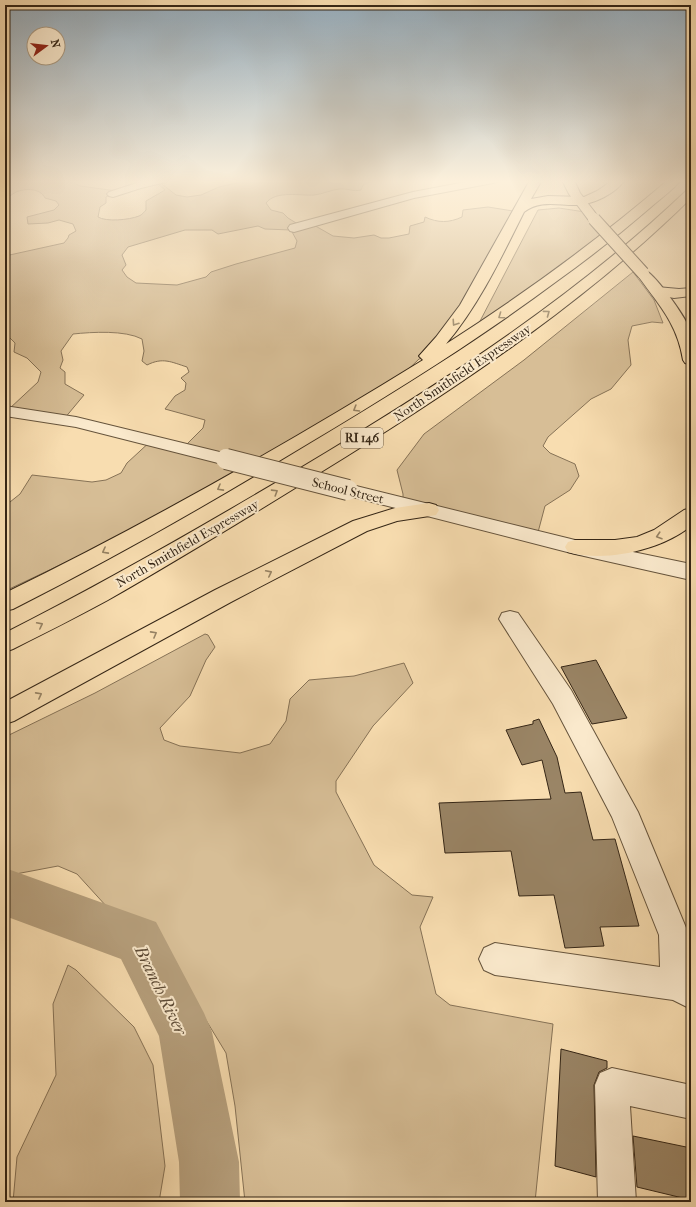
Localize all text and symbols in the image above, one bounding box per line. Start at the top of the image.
north arrow [26,26,66,66]
text: N [48,38,63,50]
one-way arrow [543,310,550,318]
one-way arrow [498,311,505,319]
one-way arrow [452,319,460,326]
street label: North Smithfield Expressway [391,320,535,424]
one-way arrow [353,404,360,412]
road number: RI 146 [341,428,383,448]
street label: School Street [310,474,386,507]
one-way arrow [216,484,224,491]
one-way arrow [271,490,278,497]
street label: North Smithfield Expressway [113,496,262,590]
one-way arrow [656,531,663,540]
one-way arrow [102,546,110,553]
one-way arrow [264,570,272,578]
one-way arrow [35,622,43,630]
one-way arrow [150,631,157,639]
one-way arrow [35,693,43,700]
water label: Branch River [130,941,192,1039]

